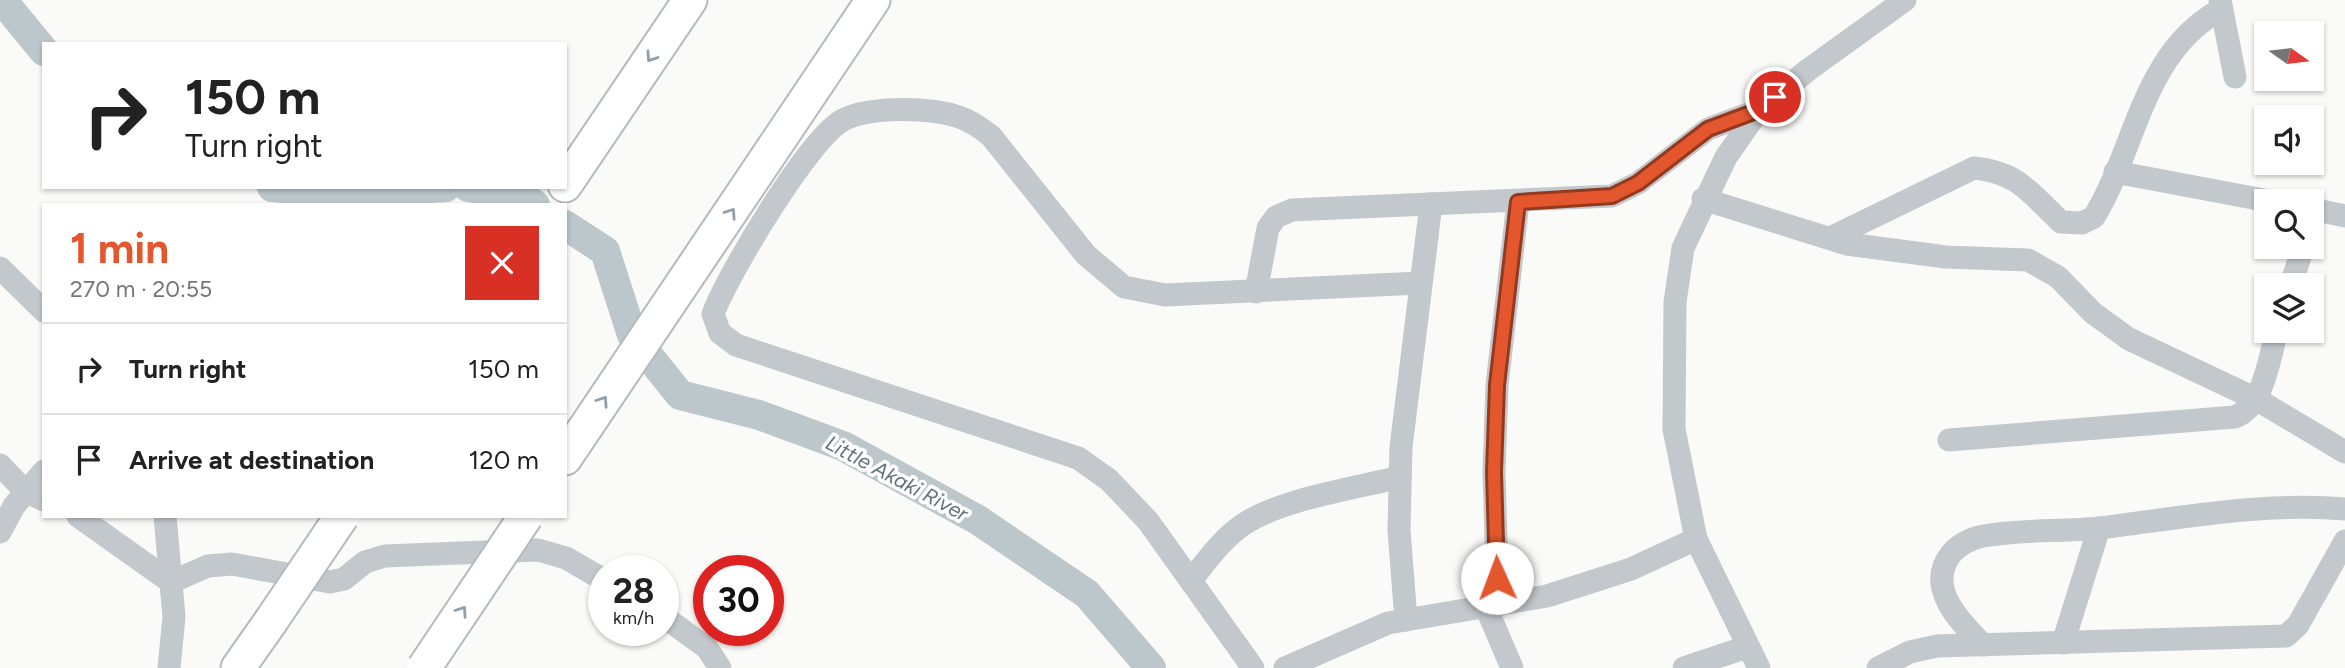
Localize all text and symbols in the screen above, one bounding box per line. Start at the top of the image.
north arrow [2254,21,2324,91]
map controls [2254,21,2324,343]
one-way arrow [647,49,660,62]
text: 150 m [185,67,320,126]
pin [1745,67,1805,127]
icon: right [70,70,161,161]
icon: arrive [1756,78,1794,116]
button: sound [2254,105,2324,175]
text: Turn right [185,127,323,165]
button: search [2254,189,2324,259]
one-way arrow [722,207,735,220]
text: 1 min [70,223,169,274]
button: close [465,226,539,300]
button: layers [2254,273,2324,343]
text: 270 m · 20:55 [70,275,212,303]
icon: right [70,350,108,388]
text: Turn right [129,353,246,385]
text: 150 m [468,353,539,385]
one-way arrow [595,396,608,409]
water label: Little Akaki River [822,430,973,526]
icon: arrive [70,441,108,479]
text: Arrive at destination [129,444,374,476]
text: 120 m [469,444,539,476]
position arrow [1460,541,1534,615]
speed limit sign: 30 [693,555,784,646]
text: 28 [613,570,654,612]
one-way arrow [454,606,467,619]
text: km/h [613,607,654,629]

